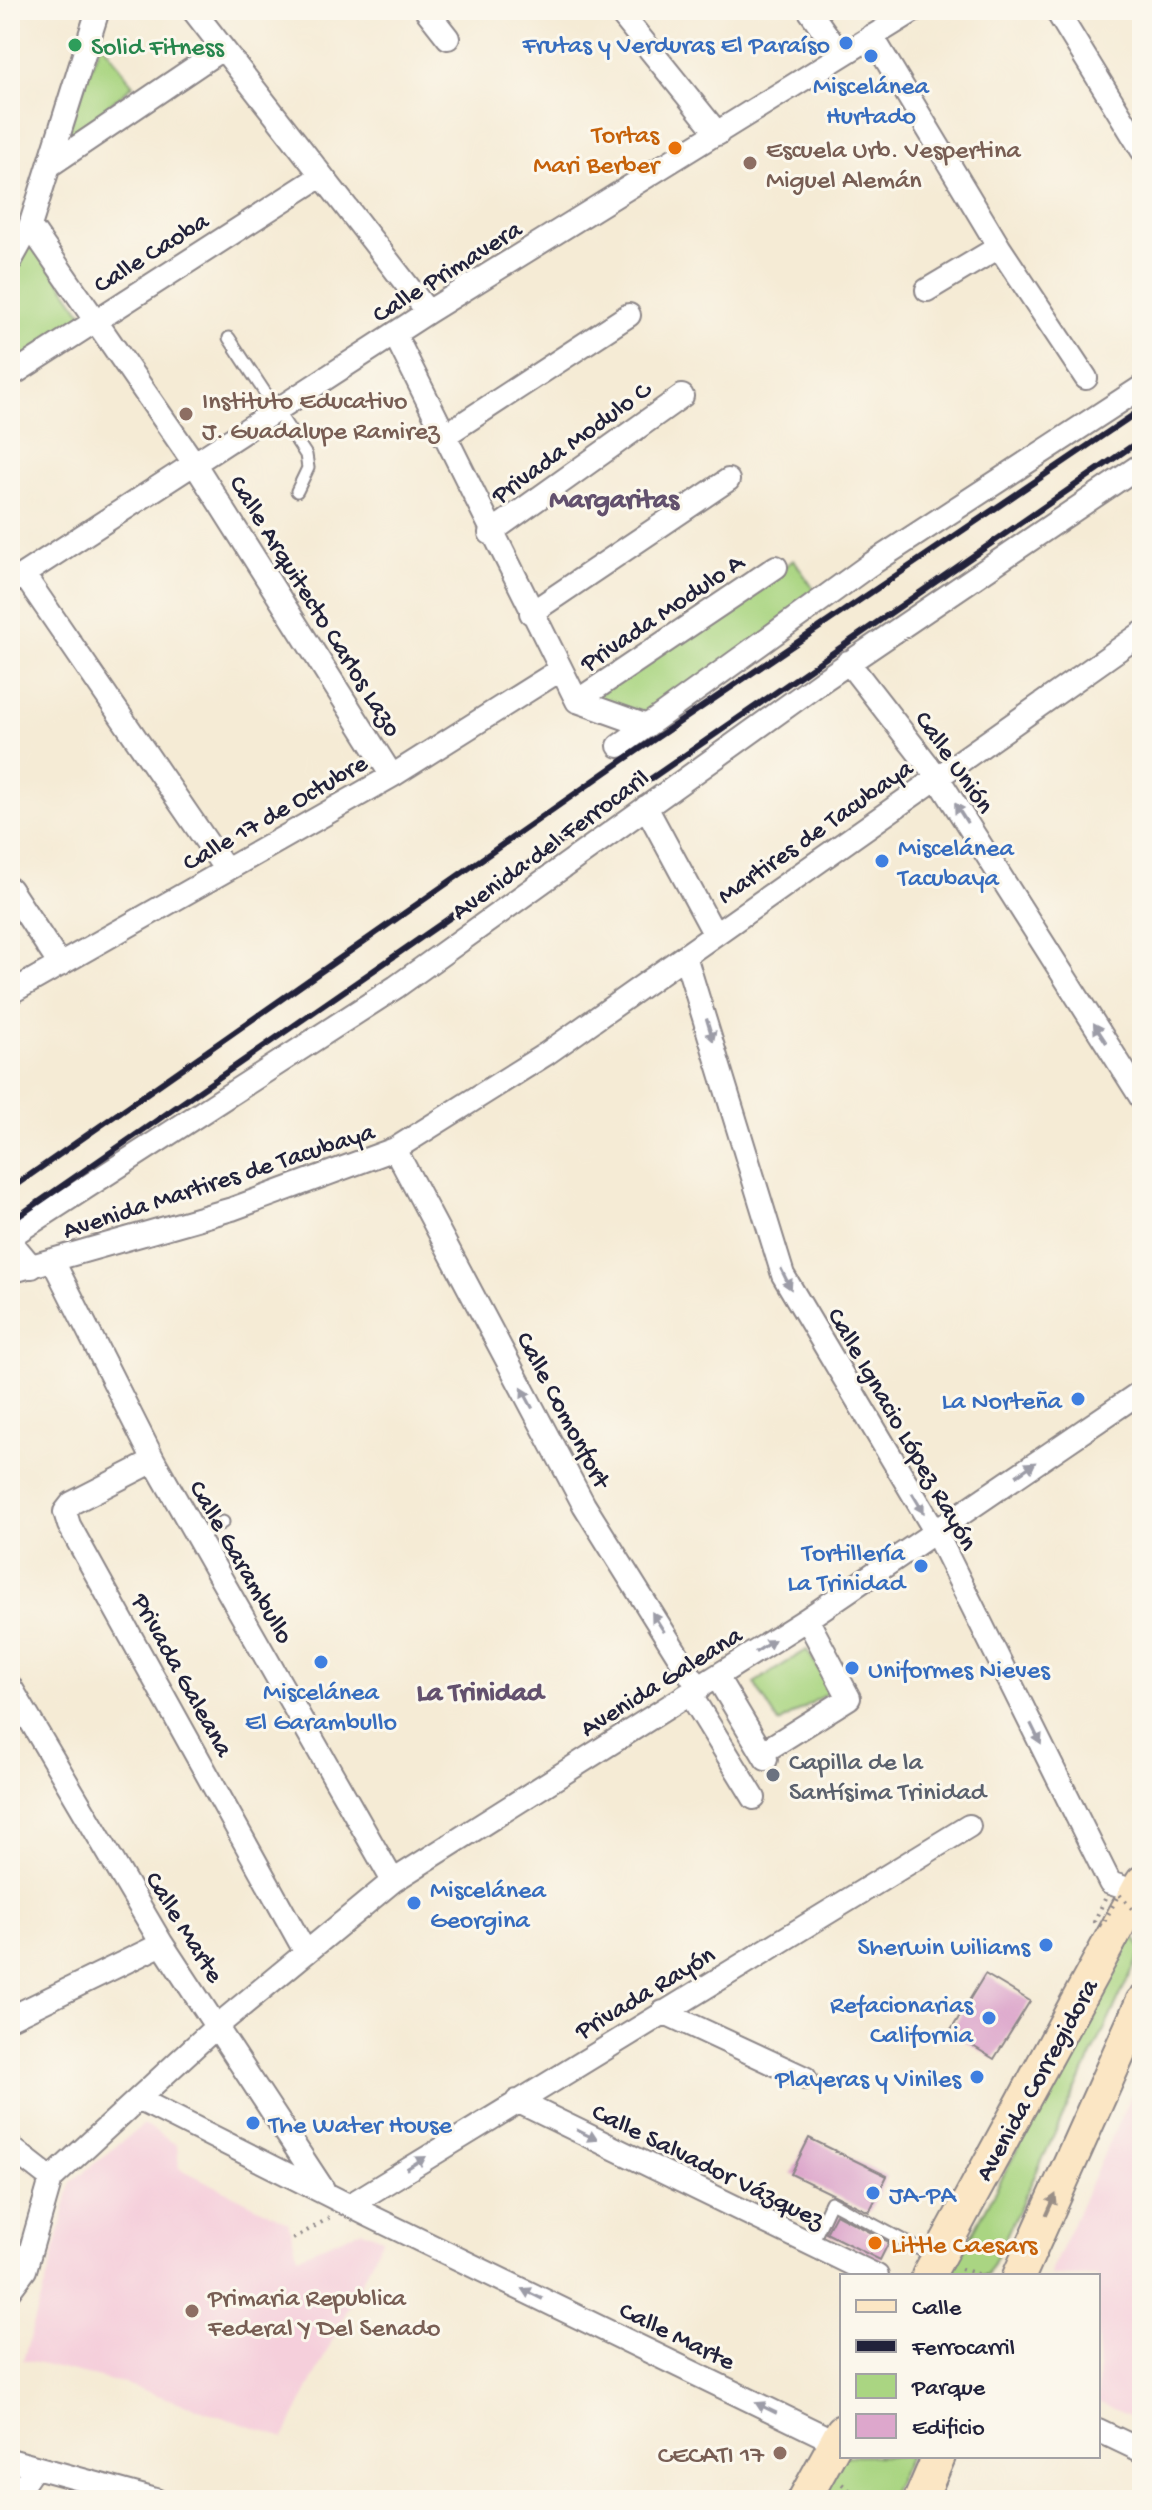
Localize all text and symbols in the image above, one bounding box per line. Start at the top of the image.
place label: Frutas y Verduras El Paraíso [521,32,830,63]
place label: Solid Fitness [91,34,225,65]
marker: Frutas y Verduras El Paraíso [837,34,855,52]
marker: Solid Fitness [66,36,84,54]
marker: Miscelánea Hurtado [862,47,880,65]
place label: Miscelánea Hurtado [813,73,930,134]
place label: Tortas Mari Berber [533,122,662,183]
place label: Escuela Urb. Vespertina Miguel Alemán [766,137,1022,198]
marker: Tortas Mari Berber [666,139,684,157]
marker: Escuela Urb. Vespertina Miguel Alemán [741,154,759,172]
street label: Calle Caoba [89,206,217,302]
street label: Calle Primavera [368,215,530,332]
street label: Privada Modulo C [486,375,660,513]
place label: Instituto Educativo J. Guadalupe Ramirez [202,388,441,449]
marker: Instituto Educativo J. Guadalupe Ramirez [177,405,195,423]
street label: Calle Arquitecto Carlos Lazo [220,471,406,744]
district label: Margaritas [549,485,681,518]
street label: Privada Modulo A [575,548,753,681]
street label: Calle Unión [906,706,999,821]
street label: Calle 17 de Octubre [178,749,375,880]
street label: Martires de Tacubaya [713,754,922,913]
street label: Avenida del Ferrocaril [447,764,657,929]
one-way arrow [954,802,968,824]
place label: Miscelánea Tacubaya [896,835,1015,896]
marker: Miscelánea Tacubaya [873,852,891,870]
one-way arrow [704,1019,717,1043]
one-way arrow [1094,1022,1108,1044]
street label: Avenida Martires de Tacubaya [60,1118,381,1248]
one-way arrow [780,1267,793,1290]
street label: Calle Ignacio López Rayón [818,1303,983,1558]
street label: Calle Comonfort [507,1328,616,1497]
one-way arrow [521,1387,535,1409]
place label: La Norteña [941,1388,1064,1419]
marker: La Norteña [1069,1390,1087,1408]
one-way arrow [1016,1462,1037,1477]
street label: Calle Garambullo [180,1476,298,1650]
one-way arrow [911,1492,925,1514]
place label: Tortillería La Trinidad [787,1540,907,1601]
marker: Tortillería La Trinidad [912,1557,930,1575]
street label: Privada Galeana [122,1588,239,1765]
one-way arrow [650,1612,665,1633]
street label: Avenida Galeana [576,1621,750,1746]
one-way arrow [754,1640,776,1654]
marker: Miscelánea El Garambullo [312,1653,330,1671]
place label: Uniformes Nieves [868,1657,1051,1688]
marker: Uniformes Nieves [843,1659,861,1677]
district label: La Trinidad [417,1678,546,1711]
place label: Miscelánea El Garambullo [245,1679,397,1740]
one-way arrow [1029,1723,1043,1746]
place label: Capilla de la Santísima Trinidad [789,1749,988,1810]
marker: Capilla de la Santísima Trinidad [764,1766,782,1784]
street label: Calle Marte [136,1867,229,1990]
place label: Miscelánea Georgina [430,1877,547,1938]
marker: Miscelánea Georgina [405,1894,423,1912]
place label: Sherwin wiliams [857,1934,1031,1965]
marker: Sherwin wiliams [1037,1936,1055,1954]
street label: Privada Rayón [570,1941,722,2049]
street label: Avenida Corregidora [971,1973,1108,2188]
place label: Refacionarias California [830,1992,975,2053]
marker: Refacionarias California [980,2009,998,2027]
place label: Playeras y Viniles [774,2066,962,2097]
marker: Playeras y Viniles [968,2068,986,2086]
street label: Calle Salvador Vázquez [586,2098,830,2238]
place label: The Water House [267,2112,453,2143]
marker: The Water House [244,2114,262,2132]
one-way arrow [575,2128,598,2142]
one-way arrow [405,2157,427,2171]
place label: JA-PA [889,2182,958,2213]
marker: JA-PA [864,2184,882,2202]
one-way arrow [1045,2193,1058,2217]
place label: Little Caesars [891,2232,1039,2263]
marker: Little Caesars [866,2234,884,2252]
legend [840,2274,1100,2458]
place label: Primaria Republica Federal Y Del Senado [207,2285,440,2346]
one-way arrow [520,2287,544,2301]
text: Calle [912,2295,962,2324]
street label: Calle Marte [613,2297,740,2380]
marker: Primaria Republica Federal Y Del Senado [183,2302,201,2320]
text: Ferrocarril [911,2335,1015,2364]
text: Parque [911,2375,986,2404]
one-way arrow [754,2401,778,2415]
text: Edificio [912,2415,985,2444]
place label: CECATI 17 [658,2442,765,2473]
marker: CECATI 17 [771,2444,789,2462]

